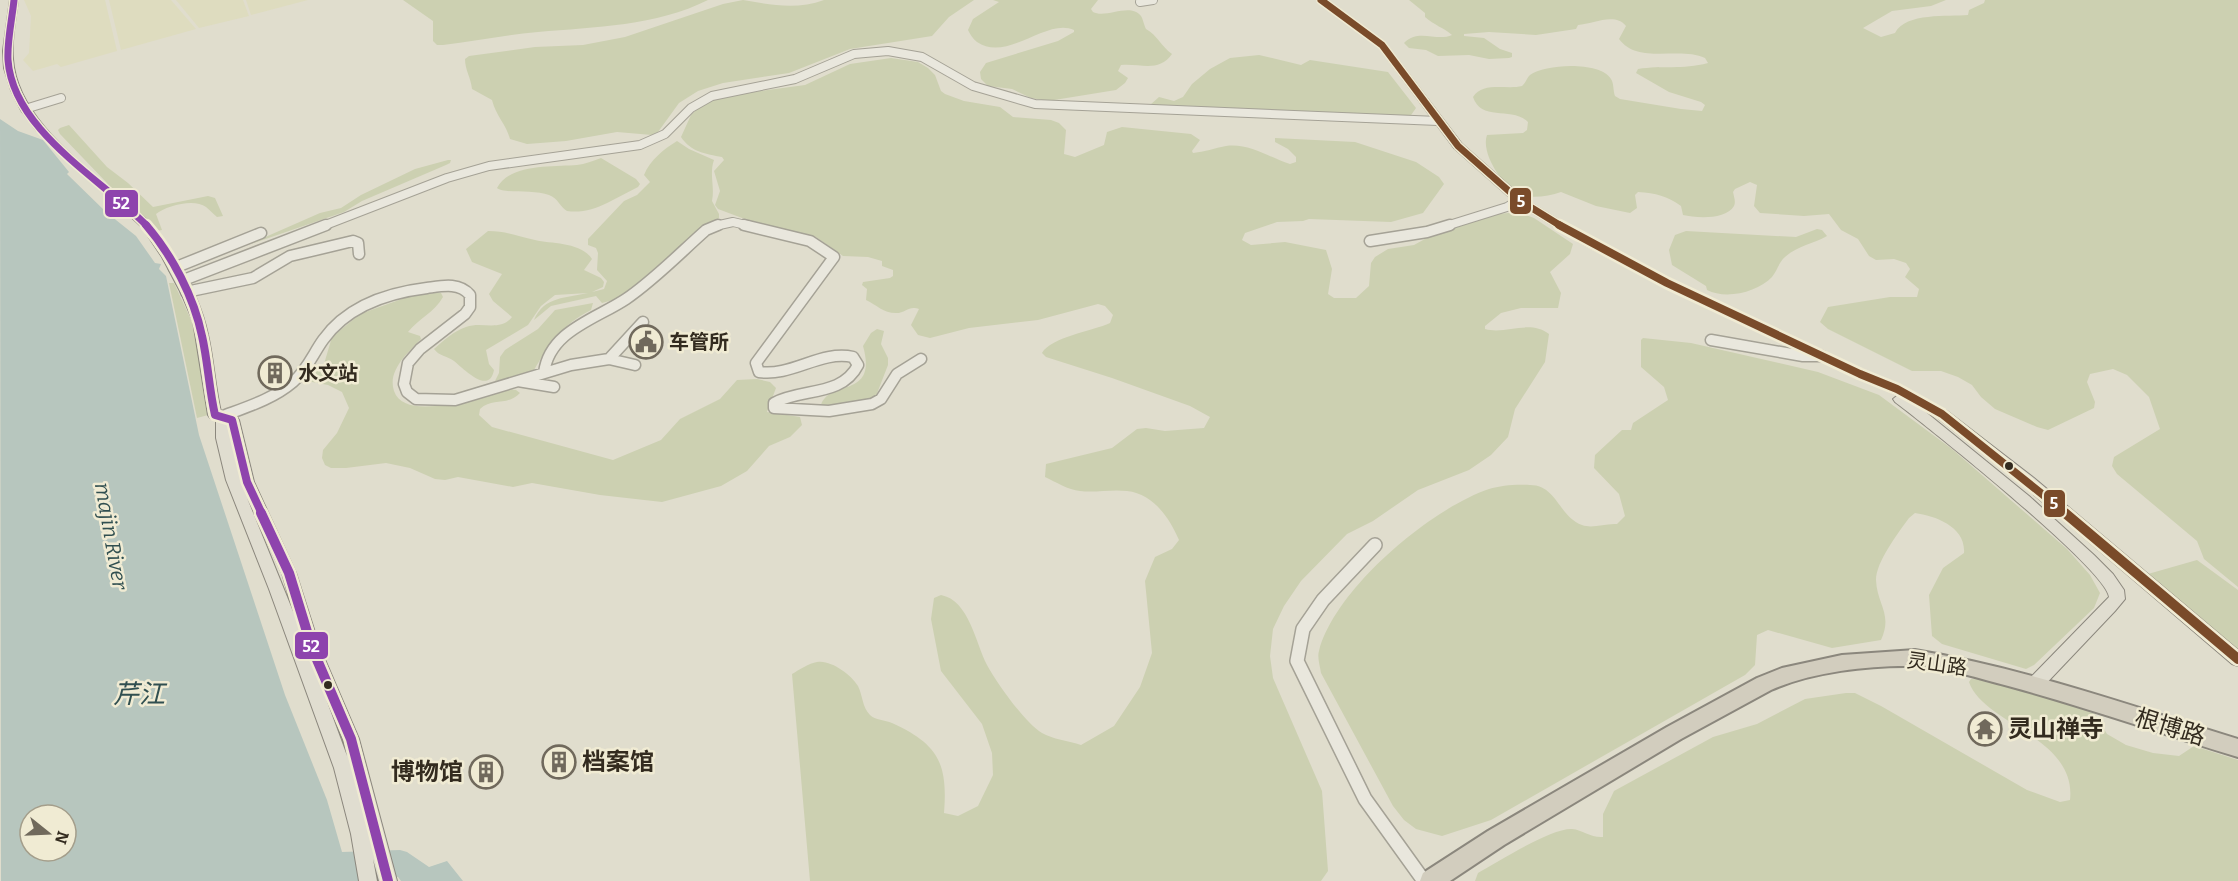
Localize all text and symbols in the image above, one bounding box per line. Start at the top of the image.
line badge: 5 [1509,187,1532,215]
line badge: 52 [104,189,139,218]
text: 5 [1517,192,1526,211]
text: 52 [112,194,130,213]
public building icon: 车管所 [628,324,664,360]
place label: 车管所 [669,330,729,354]
building icon: 水文站 [257,355,293,391]
place label: 水文站 [298,361,358,385]
unlabelled marker [2003,460,2015,472]
water label: majin River [89,481,133,593]
line badge: 5 [2043,489,2066,518]
text: 5 [2050,494,2059,513]
line badge: 52 [294,631,329,660]
text: 52 [302,637,320,656]
street label: 灵山路 [1906,648,1968,680]
water label: 芹江 [113,679,168,710]
unlabelled marker [322,679,334,691]
street label: 根博路 [2131,703,2209,751]
temple icon: 灵山禅寺 [1967,711,2003,747]
place label: 灵山禅寺 [2008,715,2104,743]
building icon: 档案馆 [541,744,577,780]
place label: 档案馆 [582,748,654,776]
building icon: 博物馆 [468,754,504,790]
place label: 博物馆 [391,758,463,786]
north arrow [18,803,78,863]
text: N [51,829,73,846]

